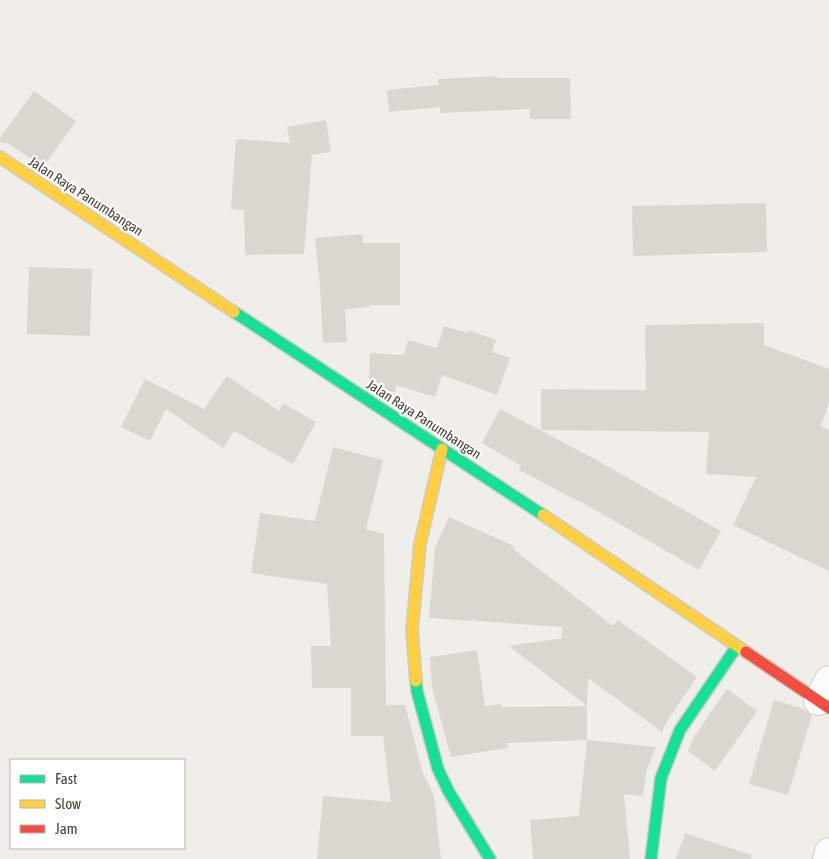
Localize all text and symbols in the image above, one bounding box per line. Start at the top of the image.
street label: Jalan Raya Panumbangan [26,153,146,239]
street label: Jalan Raya Panumbangan [364,376,484,462]
legend [10,759,185,849]
text: Fast [55,770,77,787]
text: Slow [55,795,81,812]
text: Jam [55,820,78,837]

